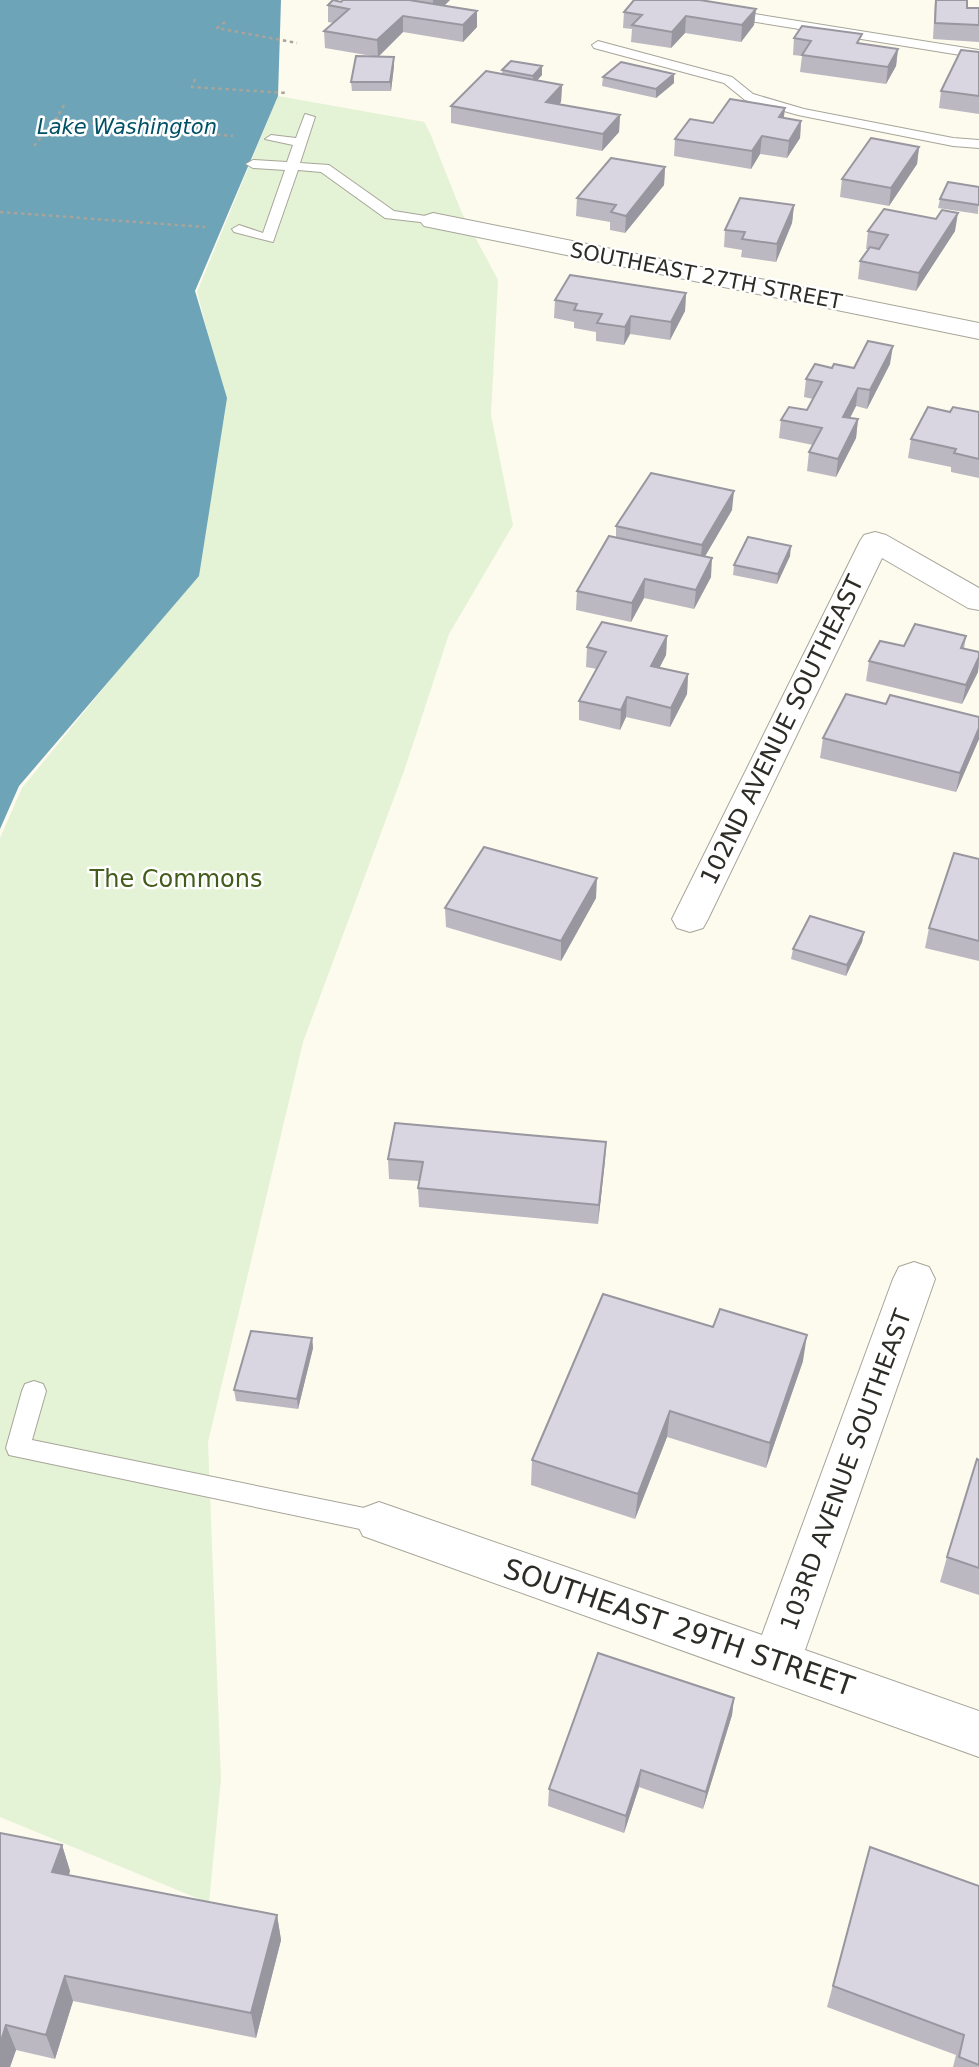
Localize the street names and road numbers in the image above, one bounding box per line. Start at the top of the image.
street label: SOUTHEAST 27TH STREET [568,238,844,314]
street label: 102ND AVENUE SOUTHEAST [695,571,869,889]
street label: 103RD AVENUE SOUTHEAST [775,1306,917,1634]
street label: SOUTHEAST 29TH STREET [499,1552,859,1703]

